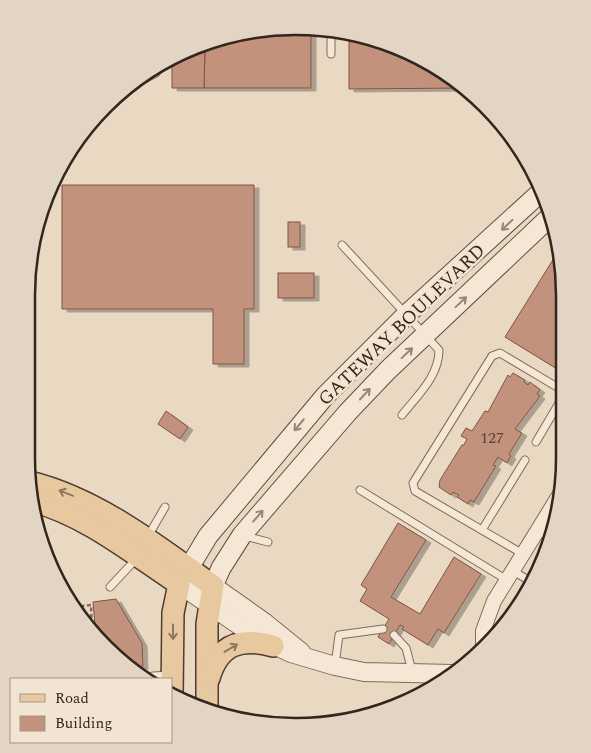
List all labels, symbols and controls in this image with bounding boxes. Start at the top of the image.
one-way arrow [501,219,514,231]
street label: GATEWAY BOULEVARD [312,237,492,413]
one-way arrow [455,297,468,308]
one-way arrow [400,347,413,359]
one-way arrow [359,388,371,401]
one-way arrow [294,418,305,431]
house number: 127 [480,426,504,450]
one-way arrow [59,488,74,497]
one-way arrow [252,510,263,523]
one-way arrow [168,624,178,640]
one-way arrow [224,642,238,652]
legend [10,678,172,743]
text: Road [55,687,89,710]
text: Building [55,712,112,735]

